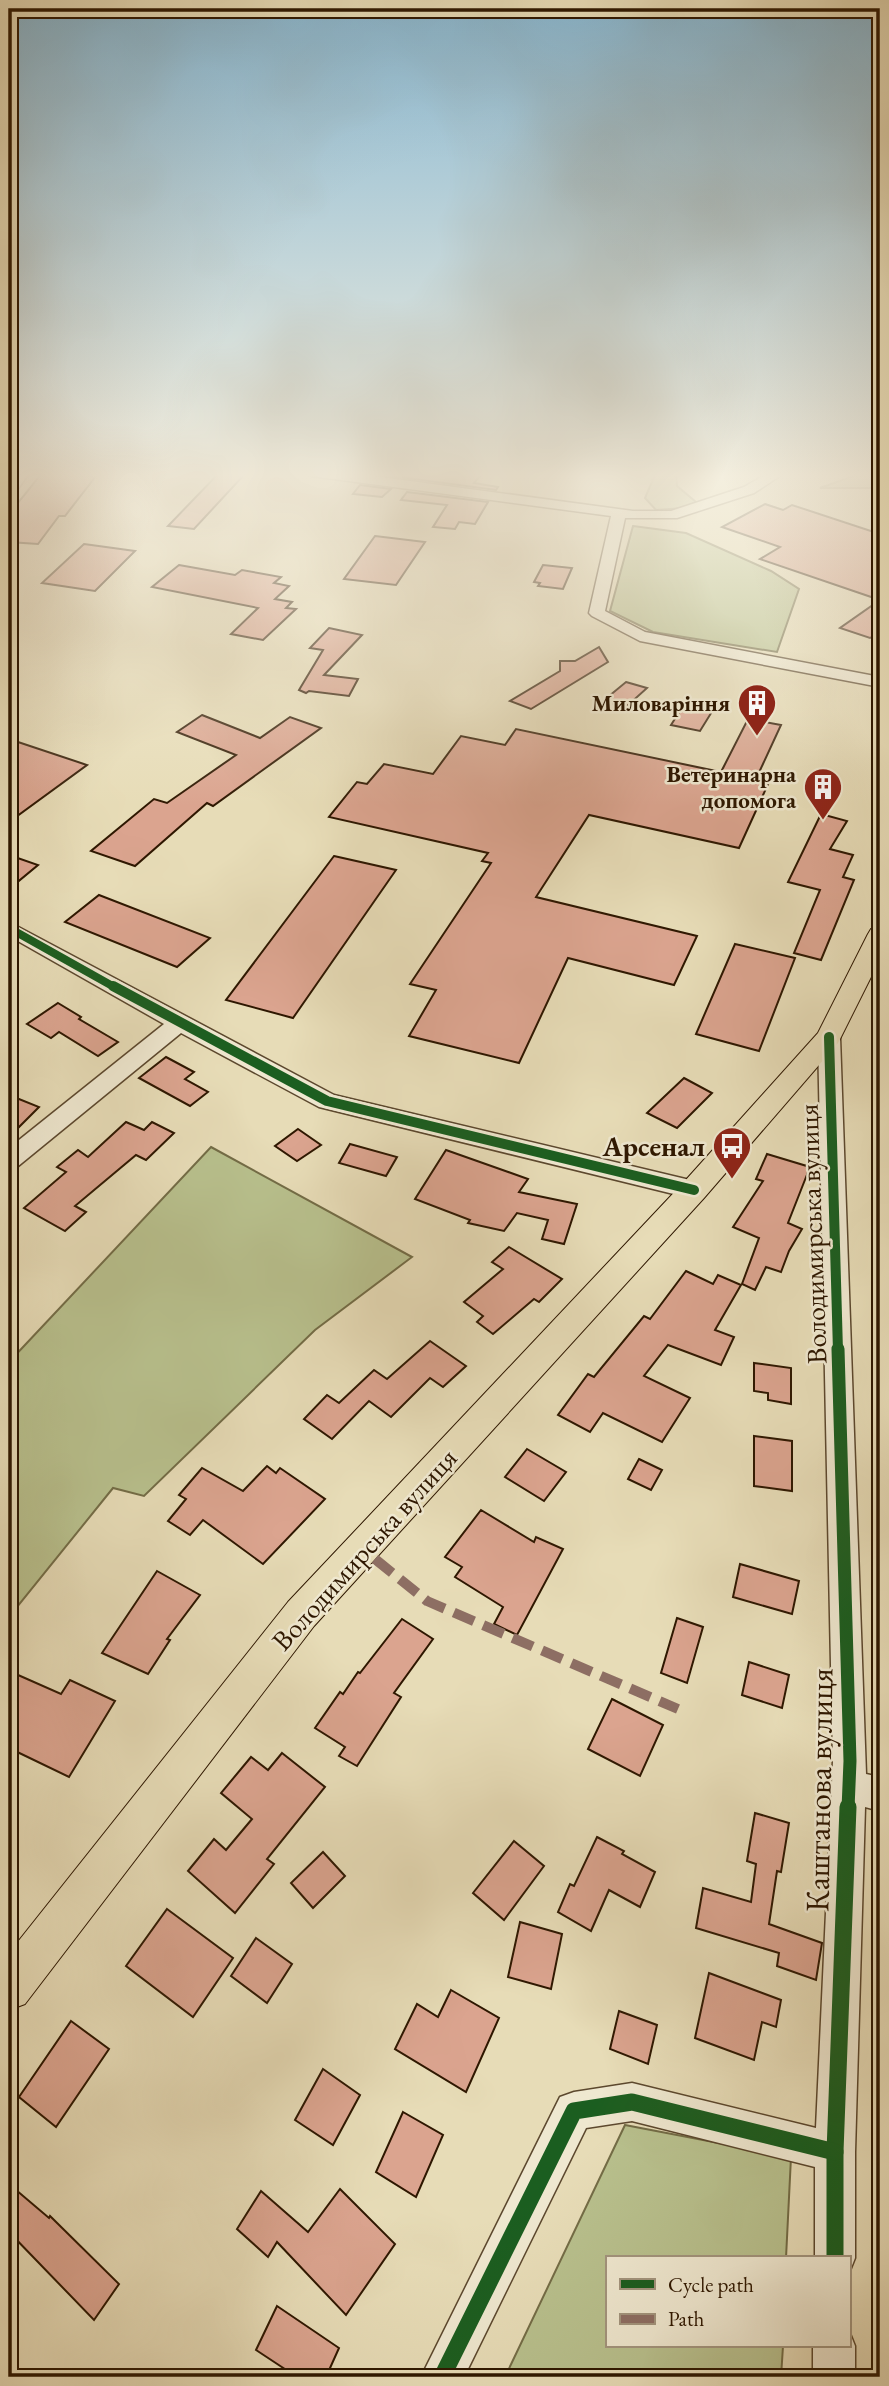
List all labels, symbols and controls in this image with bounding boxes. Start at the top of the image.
building icon: Миловаріння [736,682,778,737]
place label: Миловаріння [592,688,730,718]
place label: Ветеринарна допомога [666,759,797,815]
building icon: Ветеринарна допомога [802,766,844,821]
street label: Володимирська вулиця [789,1103,835,1365]
bus stop icon: Арсенал [711,1125,753,1180]
place label: Арсенал [601,1128,705,1164]
street label: Володимирська вулиця [264,1440,464,1658]
street label: Каштанова вулиця [795,1668,843,1912]
legend [606,2256,850,2348]
text: Cycle path [668,2271,754,2298]
text: Path [668,2305,705,2332]

